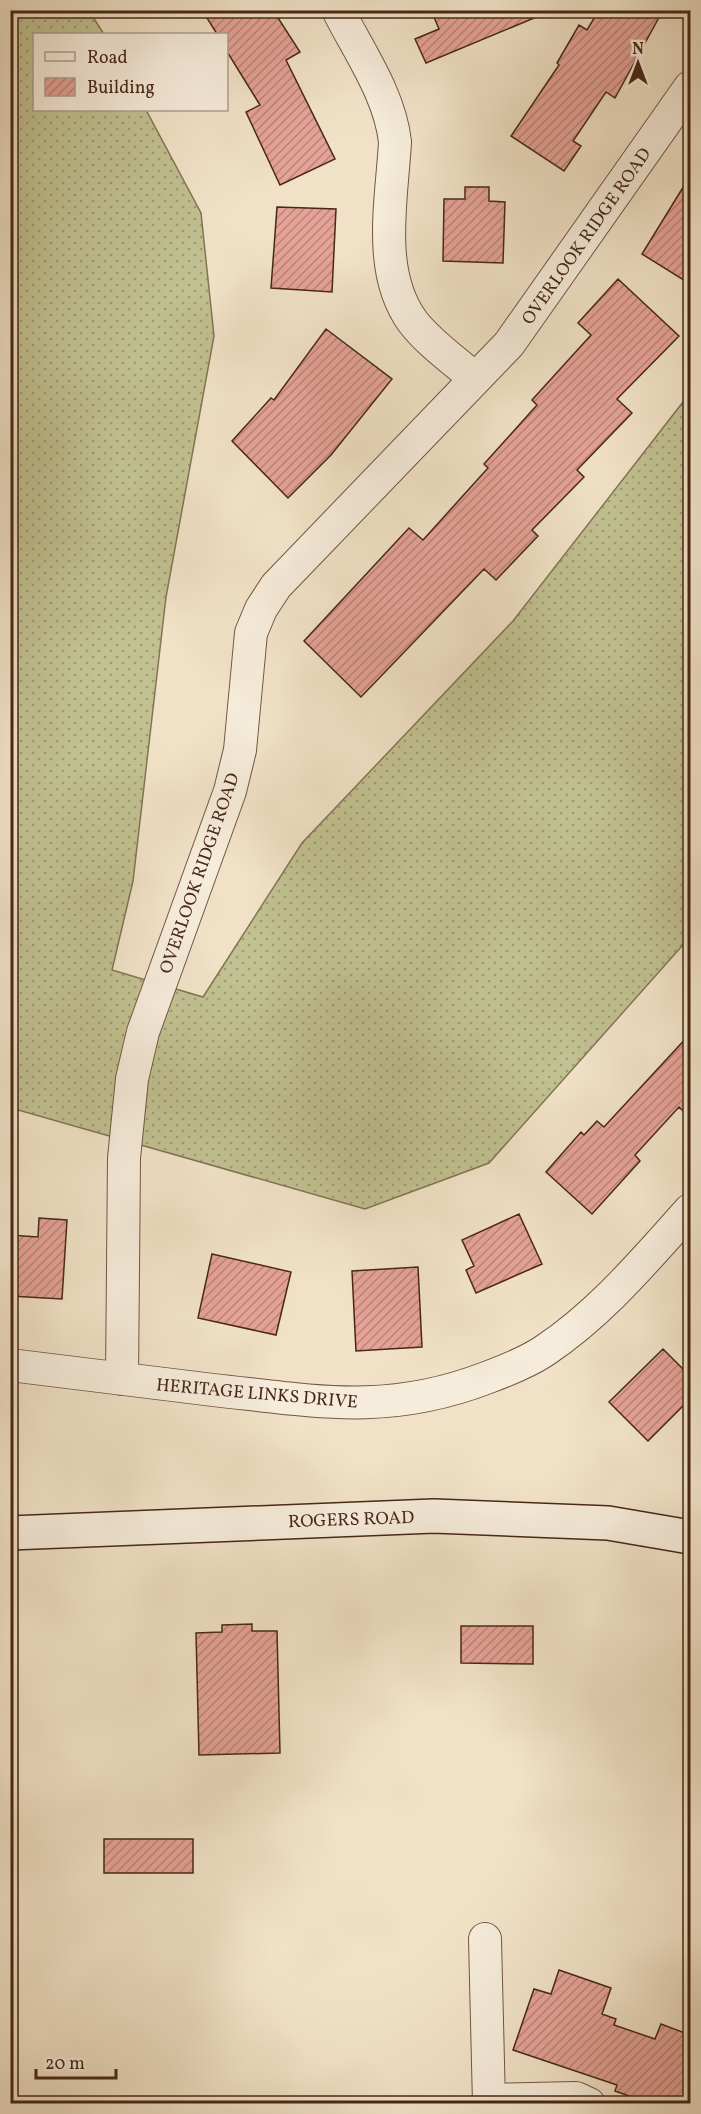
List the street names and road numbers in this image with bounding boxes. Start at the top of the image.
street label: OVERLOOK RIDGE ROAD [517,143,658,330]
street label: OVERLOOK RIDGE ROAD [154,770,247,977]
street label: HERITAGE LINKS DRIVE [155,1373,359,1416]
street label: ROGERS ROAD [288,1506,415,1535]

